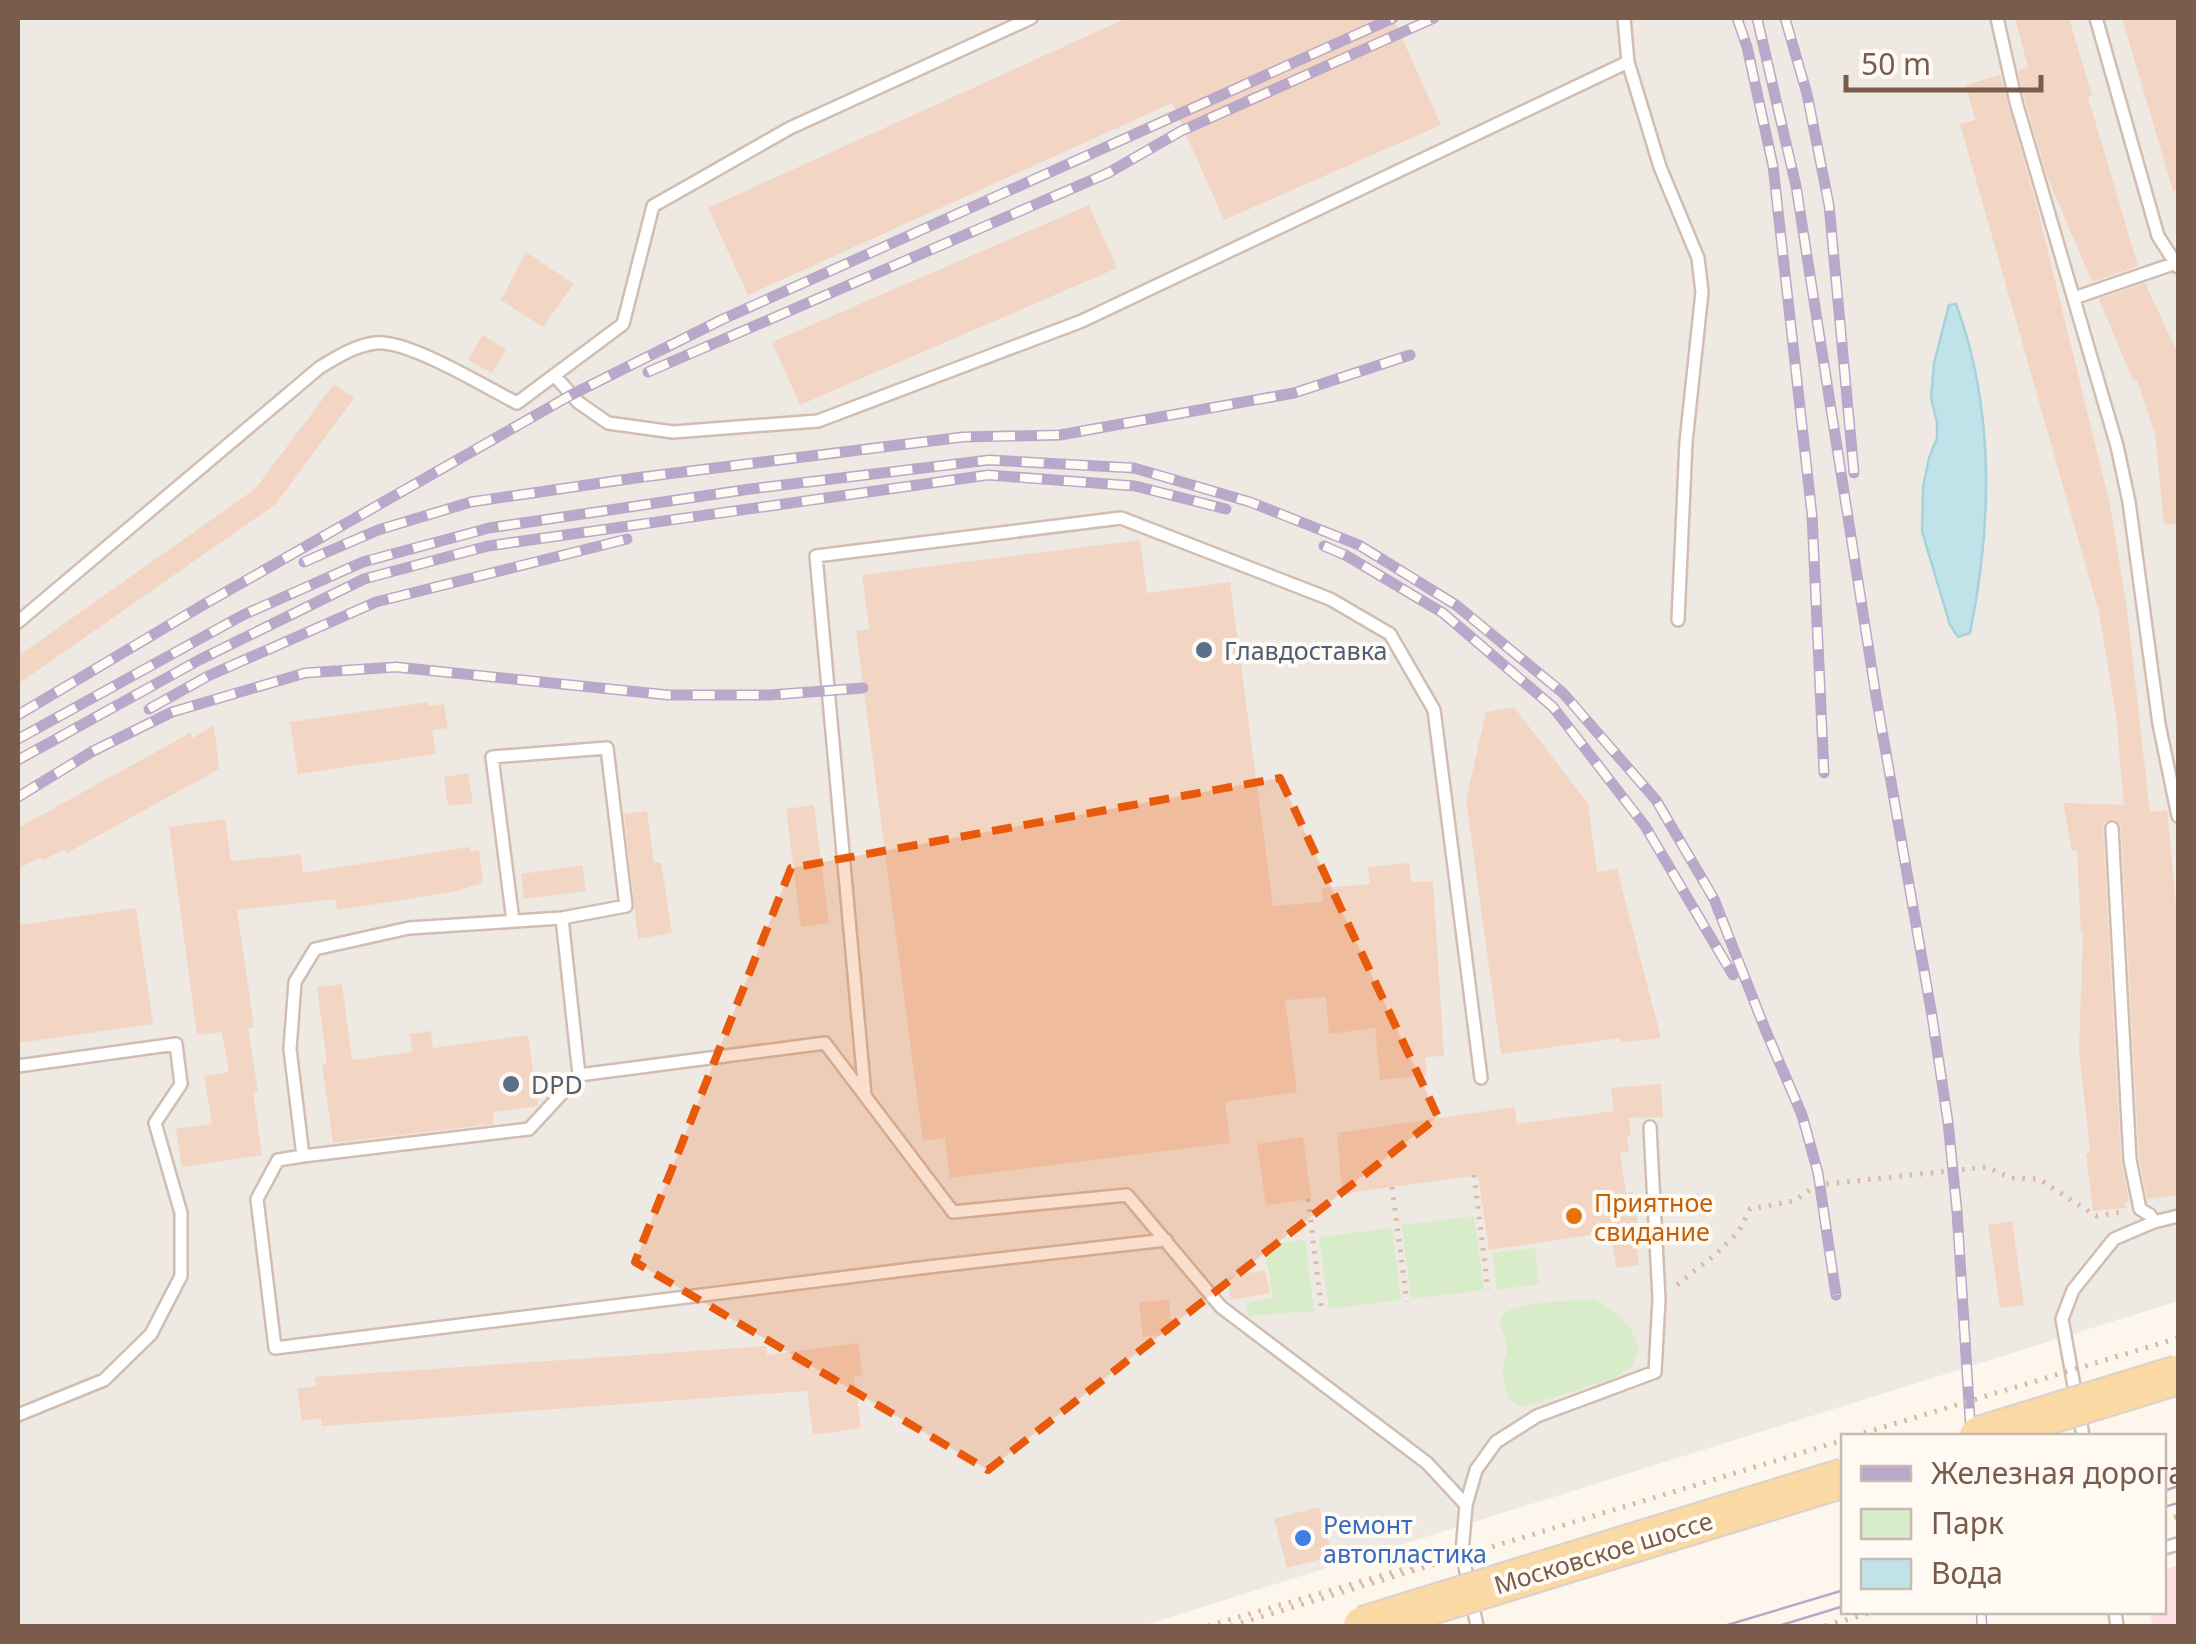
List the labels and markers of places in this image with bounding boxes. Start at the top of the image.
place label: Главдоставка [1224,633,1387,667]
marker: Главдоставка [1193,639,1215,661]
place label: DPD [531,1067,583,1101]
marker: DPD [500,1073,522,1095]
place label: Приятное свидание [1594,1185,1713,1248]
marker: Приятное свидание [1563,1205,1585,1227]
place label: Ремонт автопластика [1323,1507,1487,1570]
marker: Ремонт автопластика [1292,1527,1314,1549]

